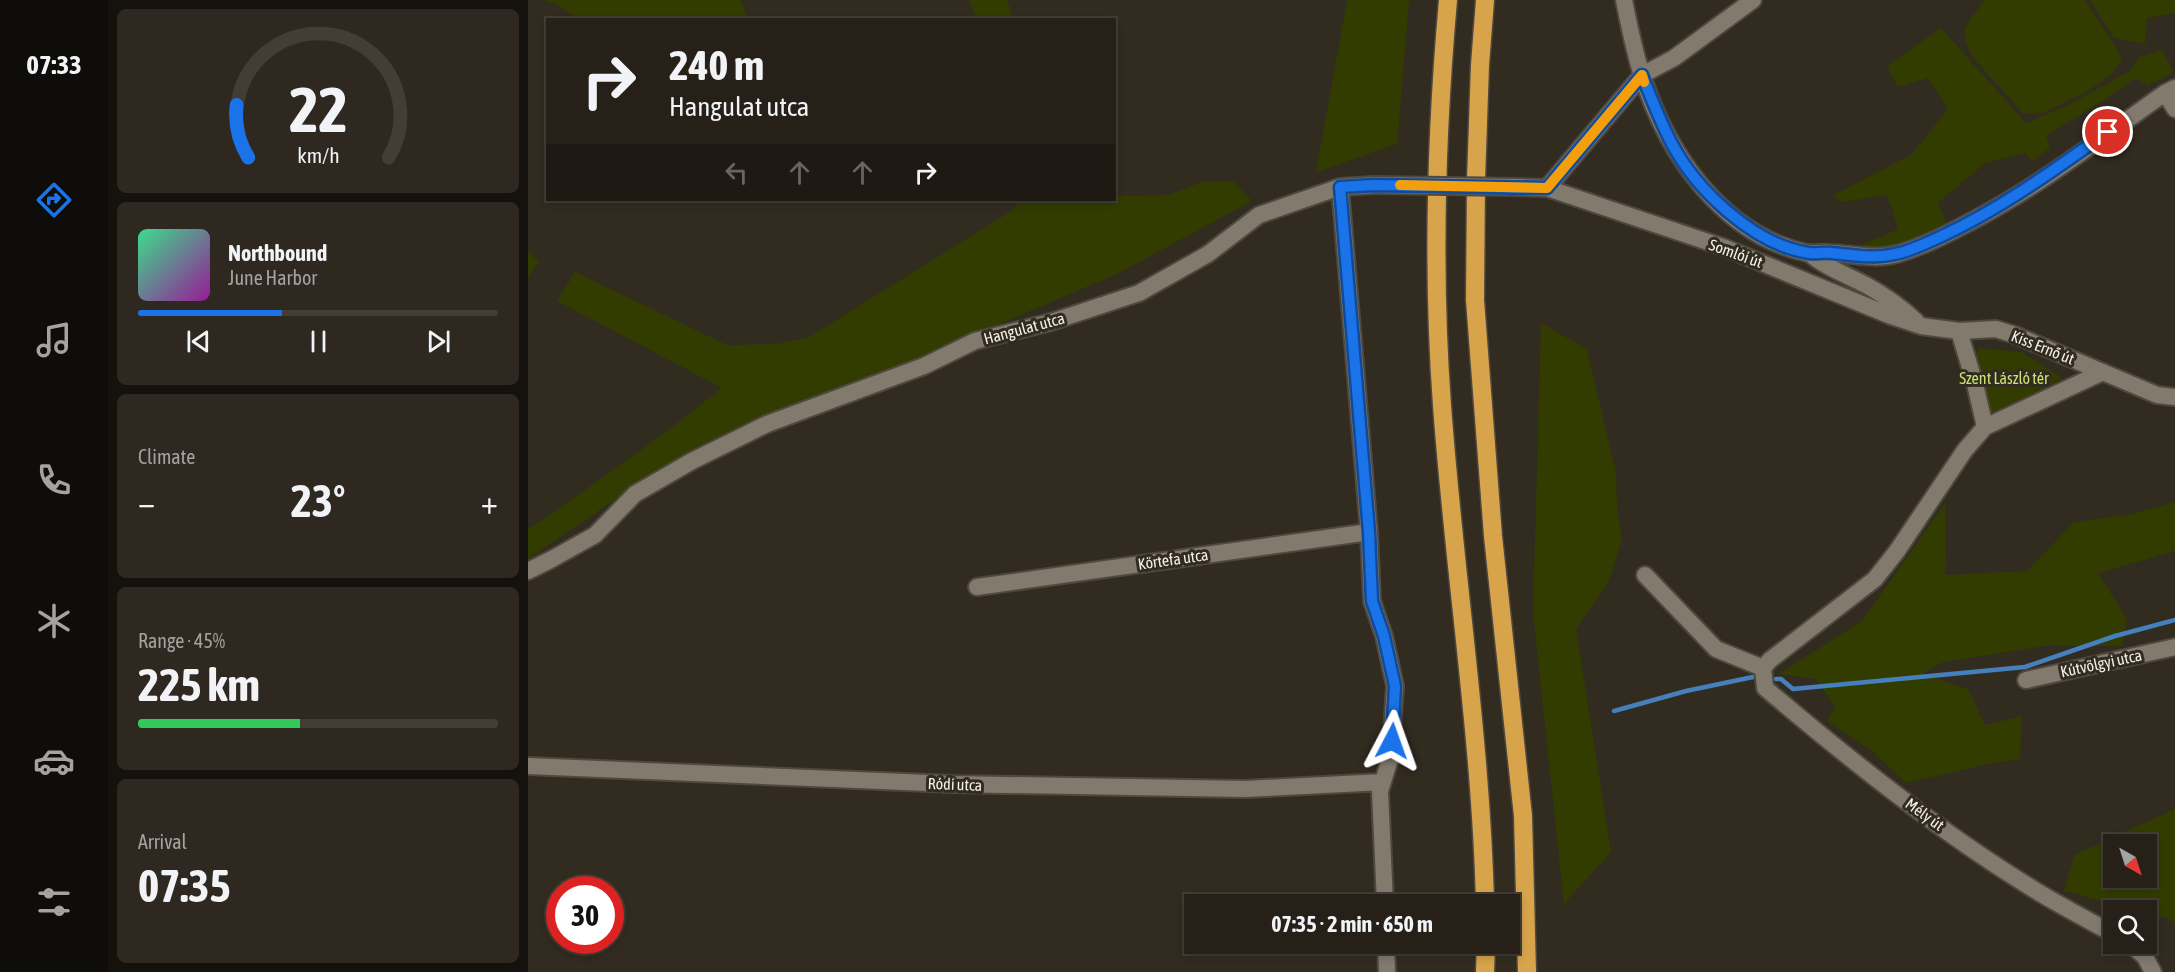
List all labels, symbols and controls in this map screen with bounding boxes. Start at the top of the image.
text: 240 m [669,41,764,89]
icon: right [570,42,648,120]
text: 07:33 [26,49,82,80]
text: 22 [289,74,347,145]
text: Hangulat utca [669,91,809,122]
pin [2082,106,2133,157]
icon: arrive [2091,115,2124,148]
text: km/h [297,143,339,168]
icon: left [720,156,753,189]
icon: ahead [783,156,816,189]
icon: ahead [846,156,879,189]
icon: right [909,156,942,189]
icon: directions [33,179,75,221]
street label: Somlói út [1707,235,1766,271]
text: Northbound [228,240,327,266]
text: June Harbor [228,266,317,289]
street label: Hangulat utca [982,309,1067,348]
icon: music [33,319,75,361]
icon: previous [182,325,215,358]
icon: pause [302,325,335,358]
icon: next [422,325,455,358]
street label: Kiss Ernő út [2009,326,2077,368]
park label: Szent László tér [1959,369,2049,387]
text: Climate [138,445,195,468]
icon: phone [33,459,75,501]
text: 23° [291,475,345,527]
text: − [138,483,155,521]
text: + [481,483,498,521]
street label: Körtefa utca [1137,545,1209,573]
icon: climate [33,600,75,642]
text: Range · 45% [138,629,225,652]
street label: Kútvölgyi utca [2059,646,2144,681]
text: 225 km [138,659,260,711]
position arrow [1360,709,1424,773]
icon: car [33,740,75,782]
street label: Ródi utca [927,774,983,794]
street label: Mély út [1902,794,1948,835]
text: Arrival [138,830,187,853]
north arrow [2103,834,2157,888]
map controls [2103,834,2157,954]
text: 07:35 [138,860,231,912]
speed limit sign: 30 [546,876,624,954]
icon: filters [33,881,75,923]
button: search [2103,900,2157,954]
text: 07:35 · 2 min · 650 m [1271,911,1433,937]

